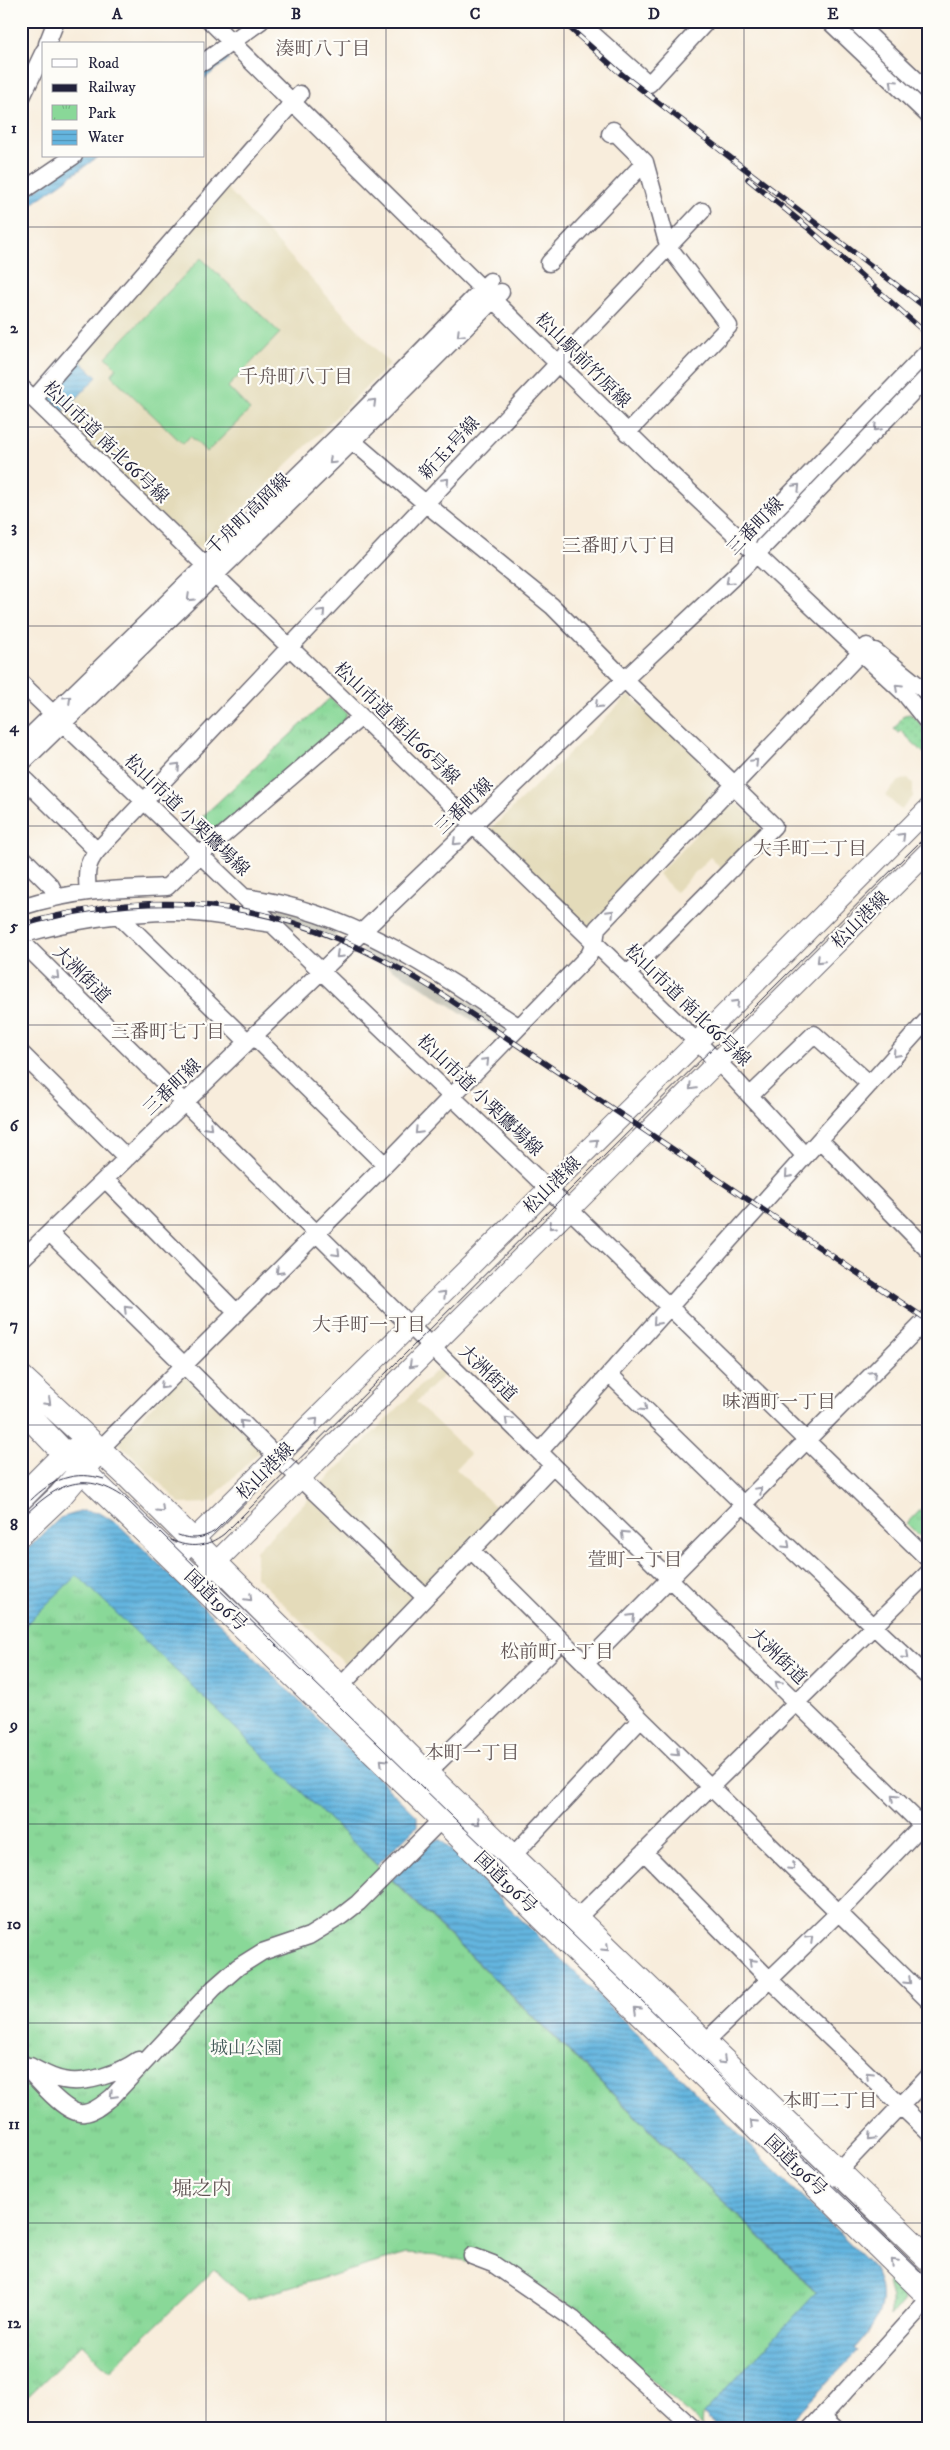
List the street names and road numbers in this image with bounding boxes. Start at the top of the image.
street label: 松山駅前竹原線 [530,308,635,413]
street label: 松山市道 南北66号線 [38,377,173,509]
street label: 新玉1号線 [415,412,485,485]
street label: 千舟町高岡線 [202,469,295,560]
street label: 三番町線 [723,493,789,560]
street label: 松山市道 南北66号線 [329,658,464,790]
street label: 松山市道 小栗鷹場線 [119,750,254,881]
street label: 三番町線 [431,774,498,840]
street label: 松山港線 [827,887,894,954]
street label: 松山市道 南北66号線 [620,940,755,1072]
street label: 大洲街道 [48,941,115,1008]
street label: 松山市道 小栗鷹場線 [412,1030,547,1161]
street label: 三番町線 [139,1055,206,1121]
street label: 松山港線 [519,1152,586,1219]
street label: 大洲街道 [454,1341,521,1407]
street label: 松山港線 [232,1438,299,1505]
street label: 国道196号 [179,1565,251,1636]
street label: 大洲街道 [744,1624,811,1690]
street label: 国道196号 [469,1847,541,1918]
street label: 国道196号 [759,2130,831,2201]

